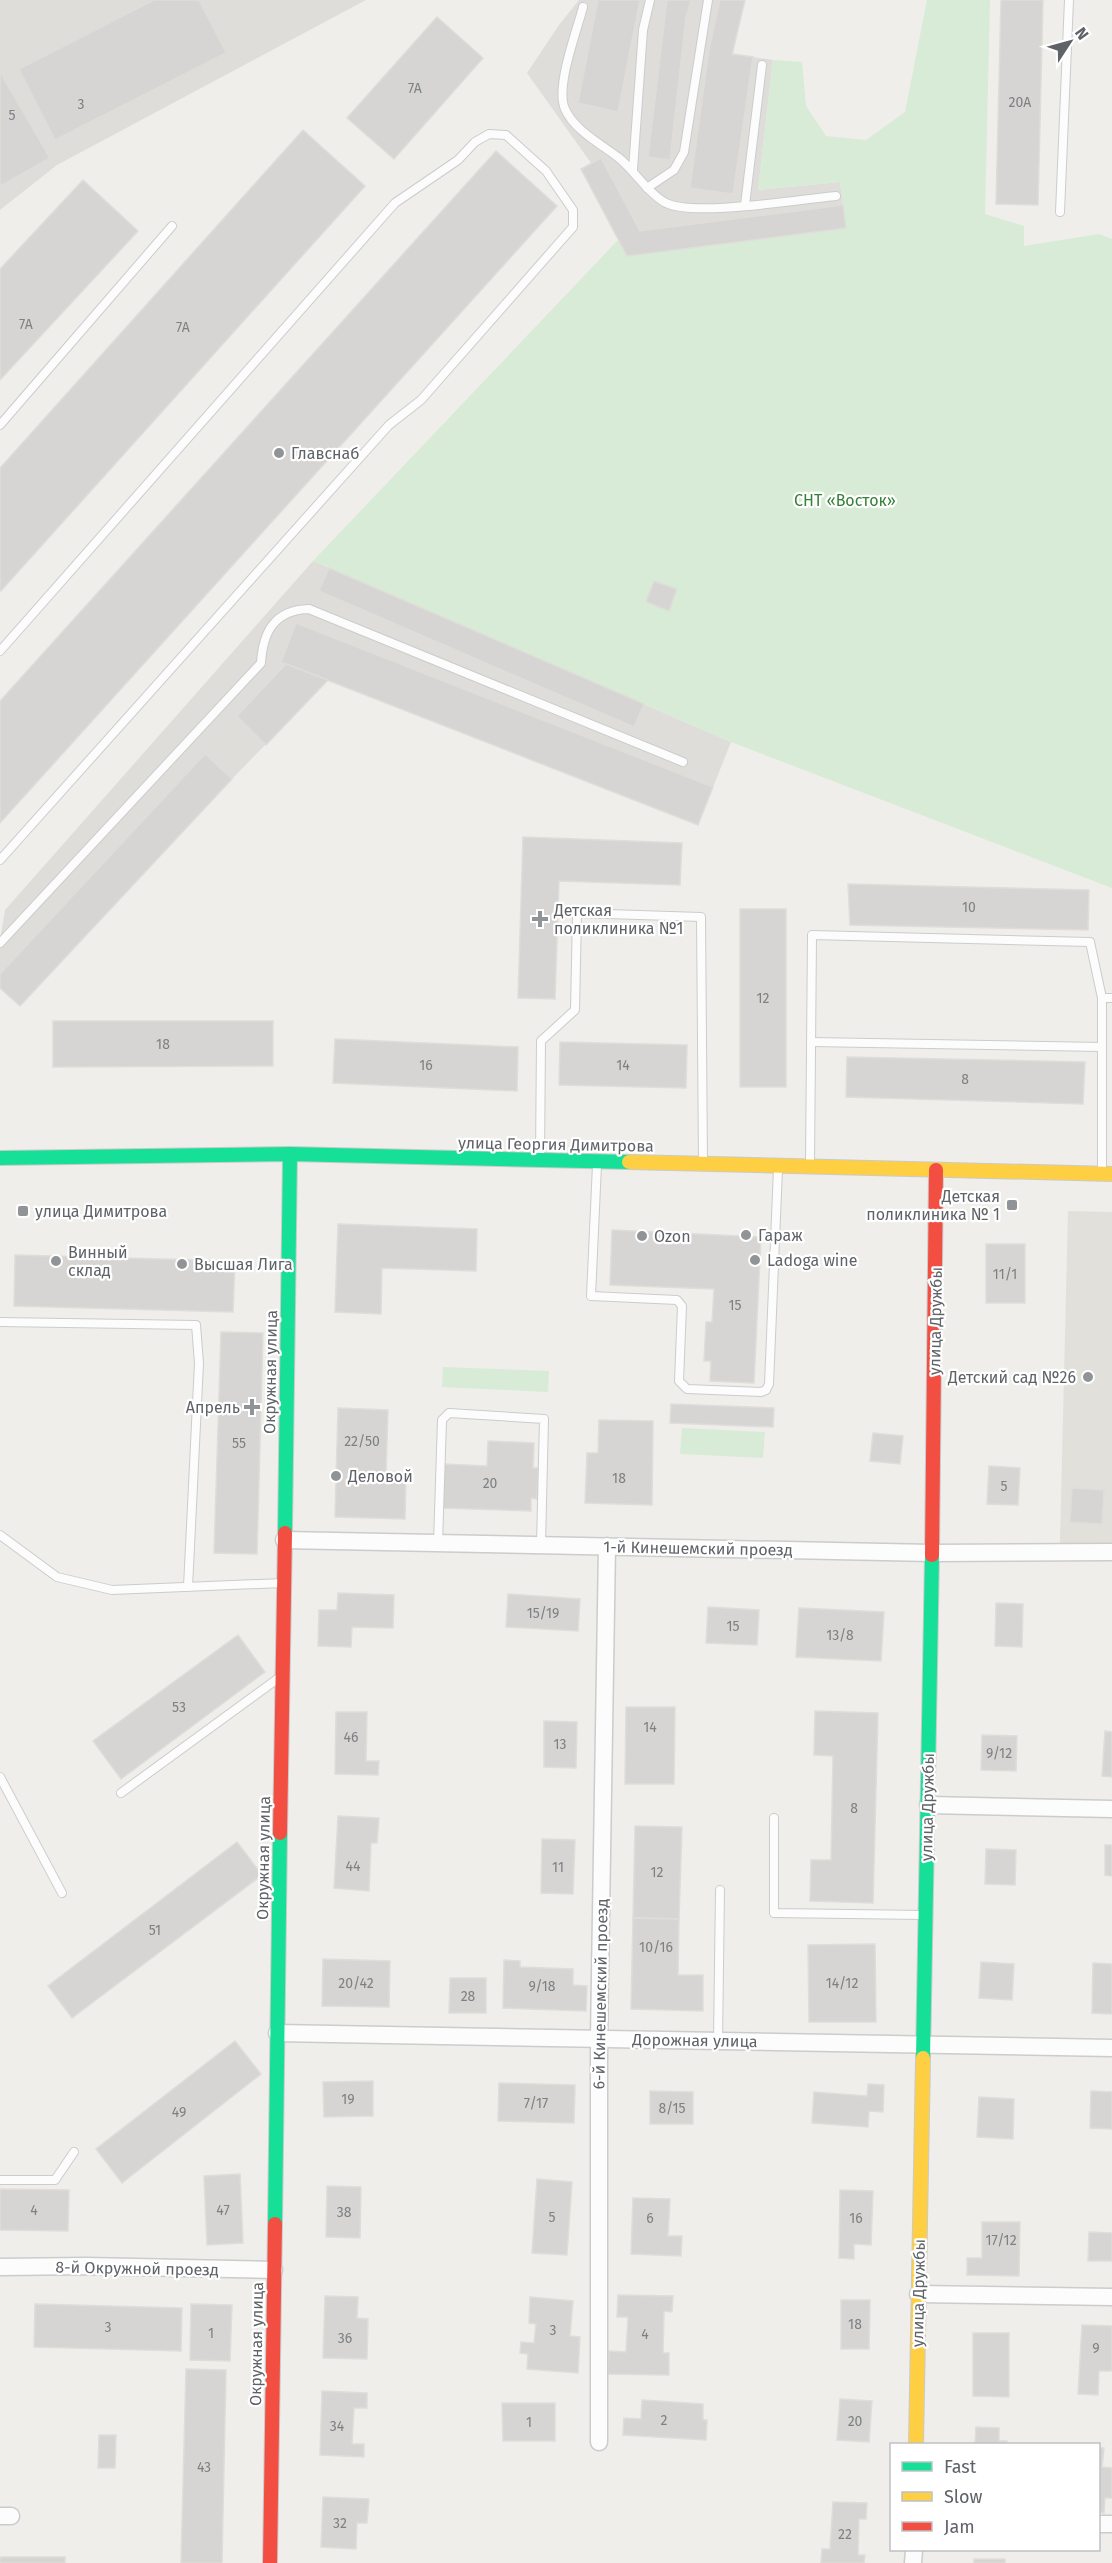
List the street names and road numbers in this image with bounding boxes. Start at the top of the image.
street label: улица Георгия Димитрова [458,1133,654,1156]
street label: улица Дружбы [925,1267,946,1375]
street label: Окружная улица [260,1310,281,1434]
street label: 1-й Кинешемский проезд [603,1537,793,1560]
street label: улица Дружбы [917,1753,938,1861]
street label: Окружная улица [253,1796,274,1920]
street label: 6-й Кинешемский проезд [589,1898,612,2090]
street label: Дорожная улица [631,2030,758,2051]
street label: улица Дружбы [908,2239,929,2347]
street label: 8-й Окружной проезд [55,2258,219,2279]
street label: Окружная улица [246,2282,267,2406]

